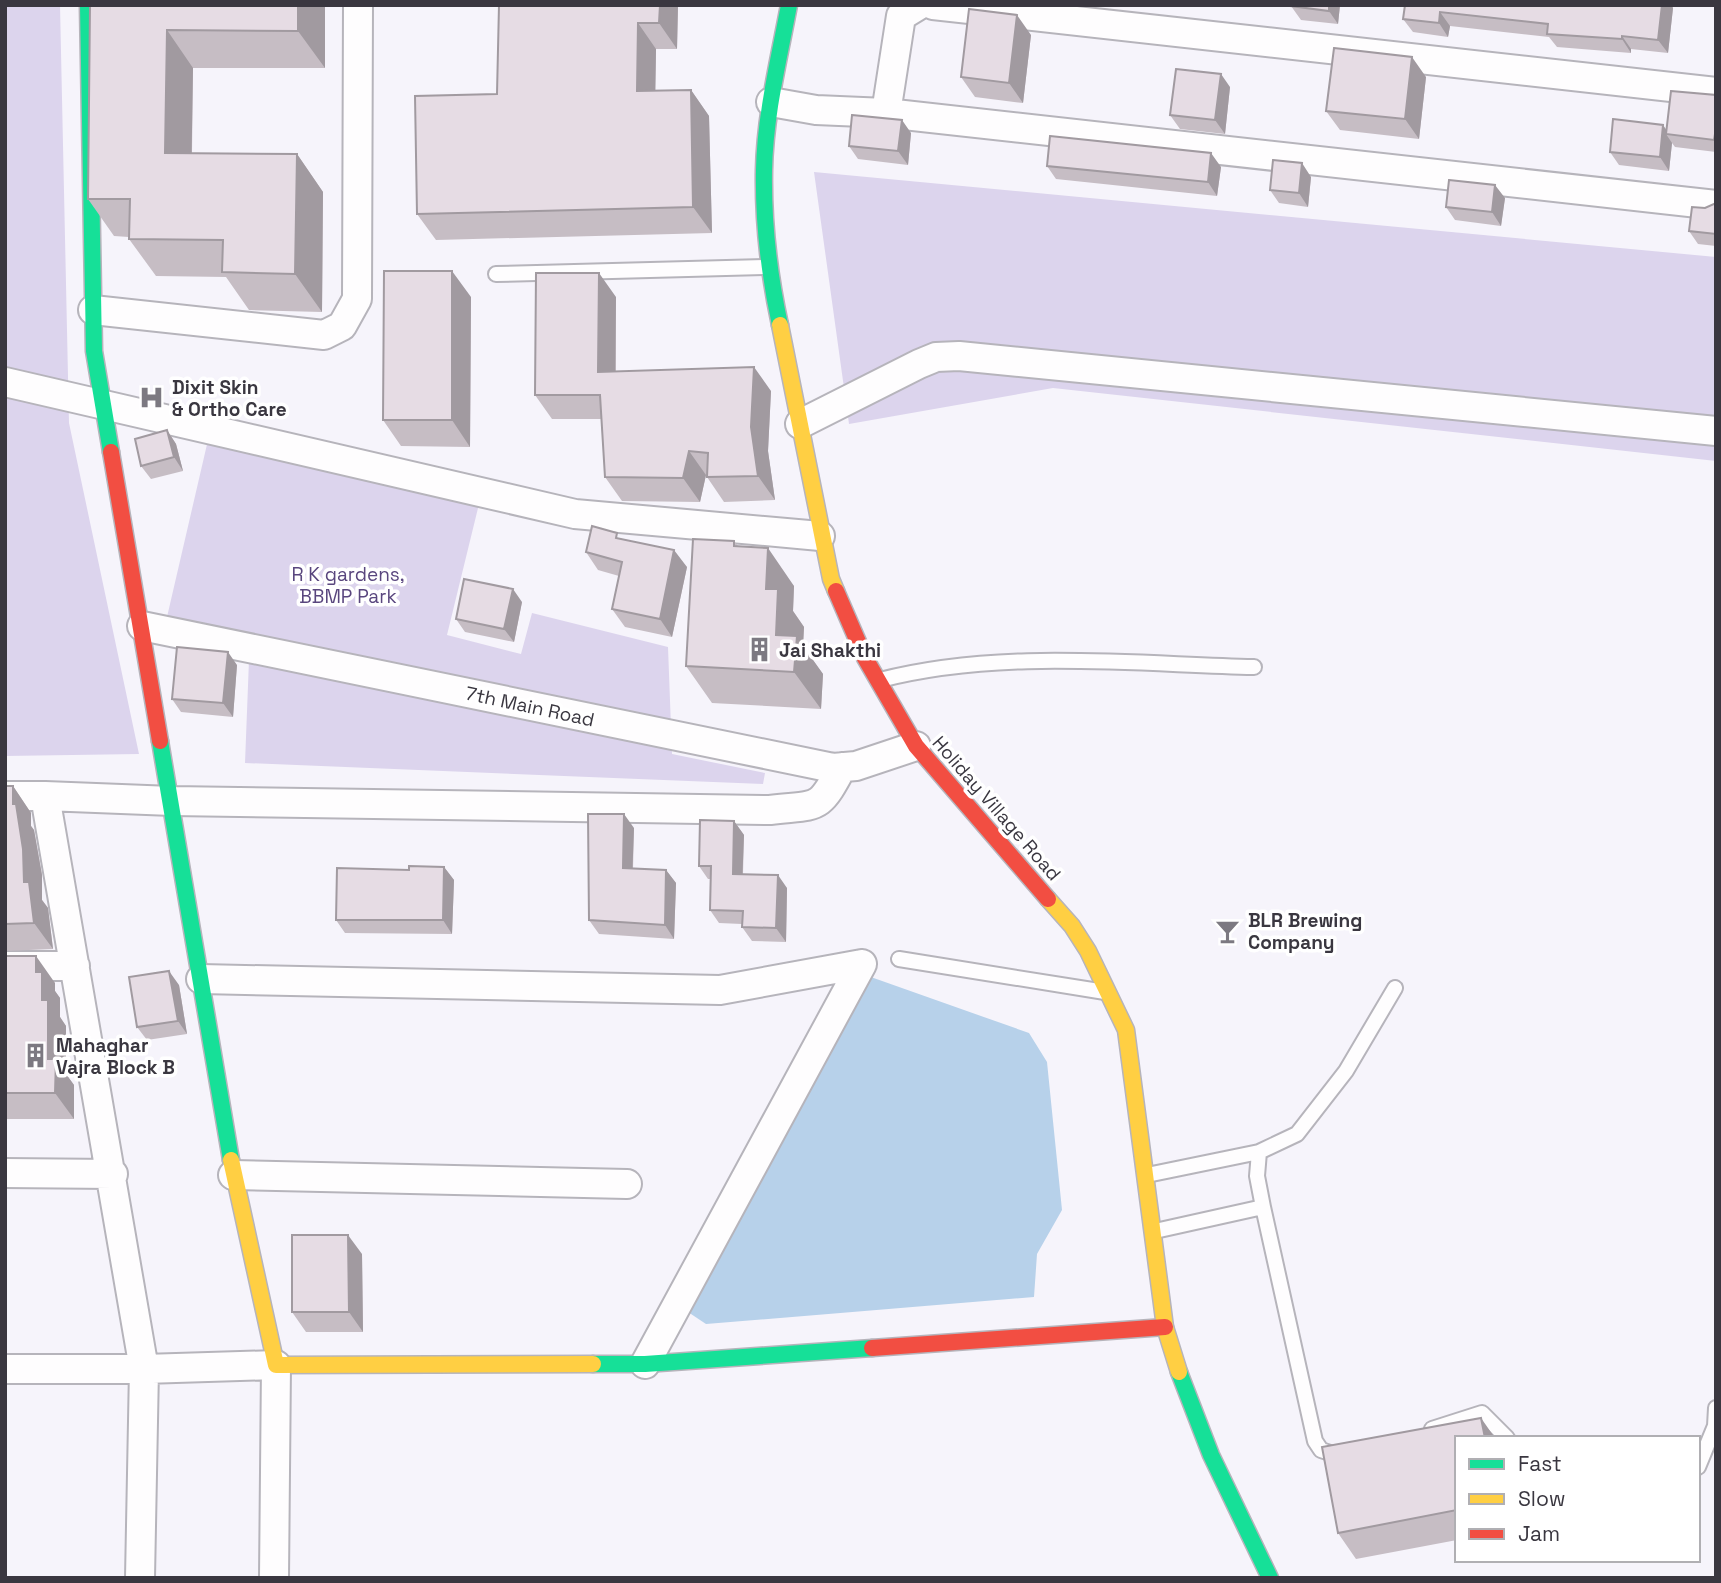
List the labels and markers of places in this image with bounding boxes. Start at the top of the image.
place label: Dixit Skin & Ortho Care [172,375,287,422]
hospital icon: Dixit Skin & Ortho Care [138,384,166,412]
building icon: Jai Shakthi [745,636,773,664]
place label: Jai Shakthi [779,638,881,663]
place label: BLR Brewing Company [1248,908,1362,955]
bar icon: BLR Brewing Company [1214,917,1242,945]
place label: Mahaghar Vajra Block B [56,1033,175,1080]
building icon: Mahaghar Vajra Block B [22,1042,50,1070]

